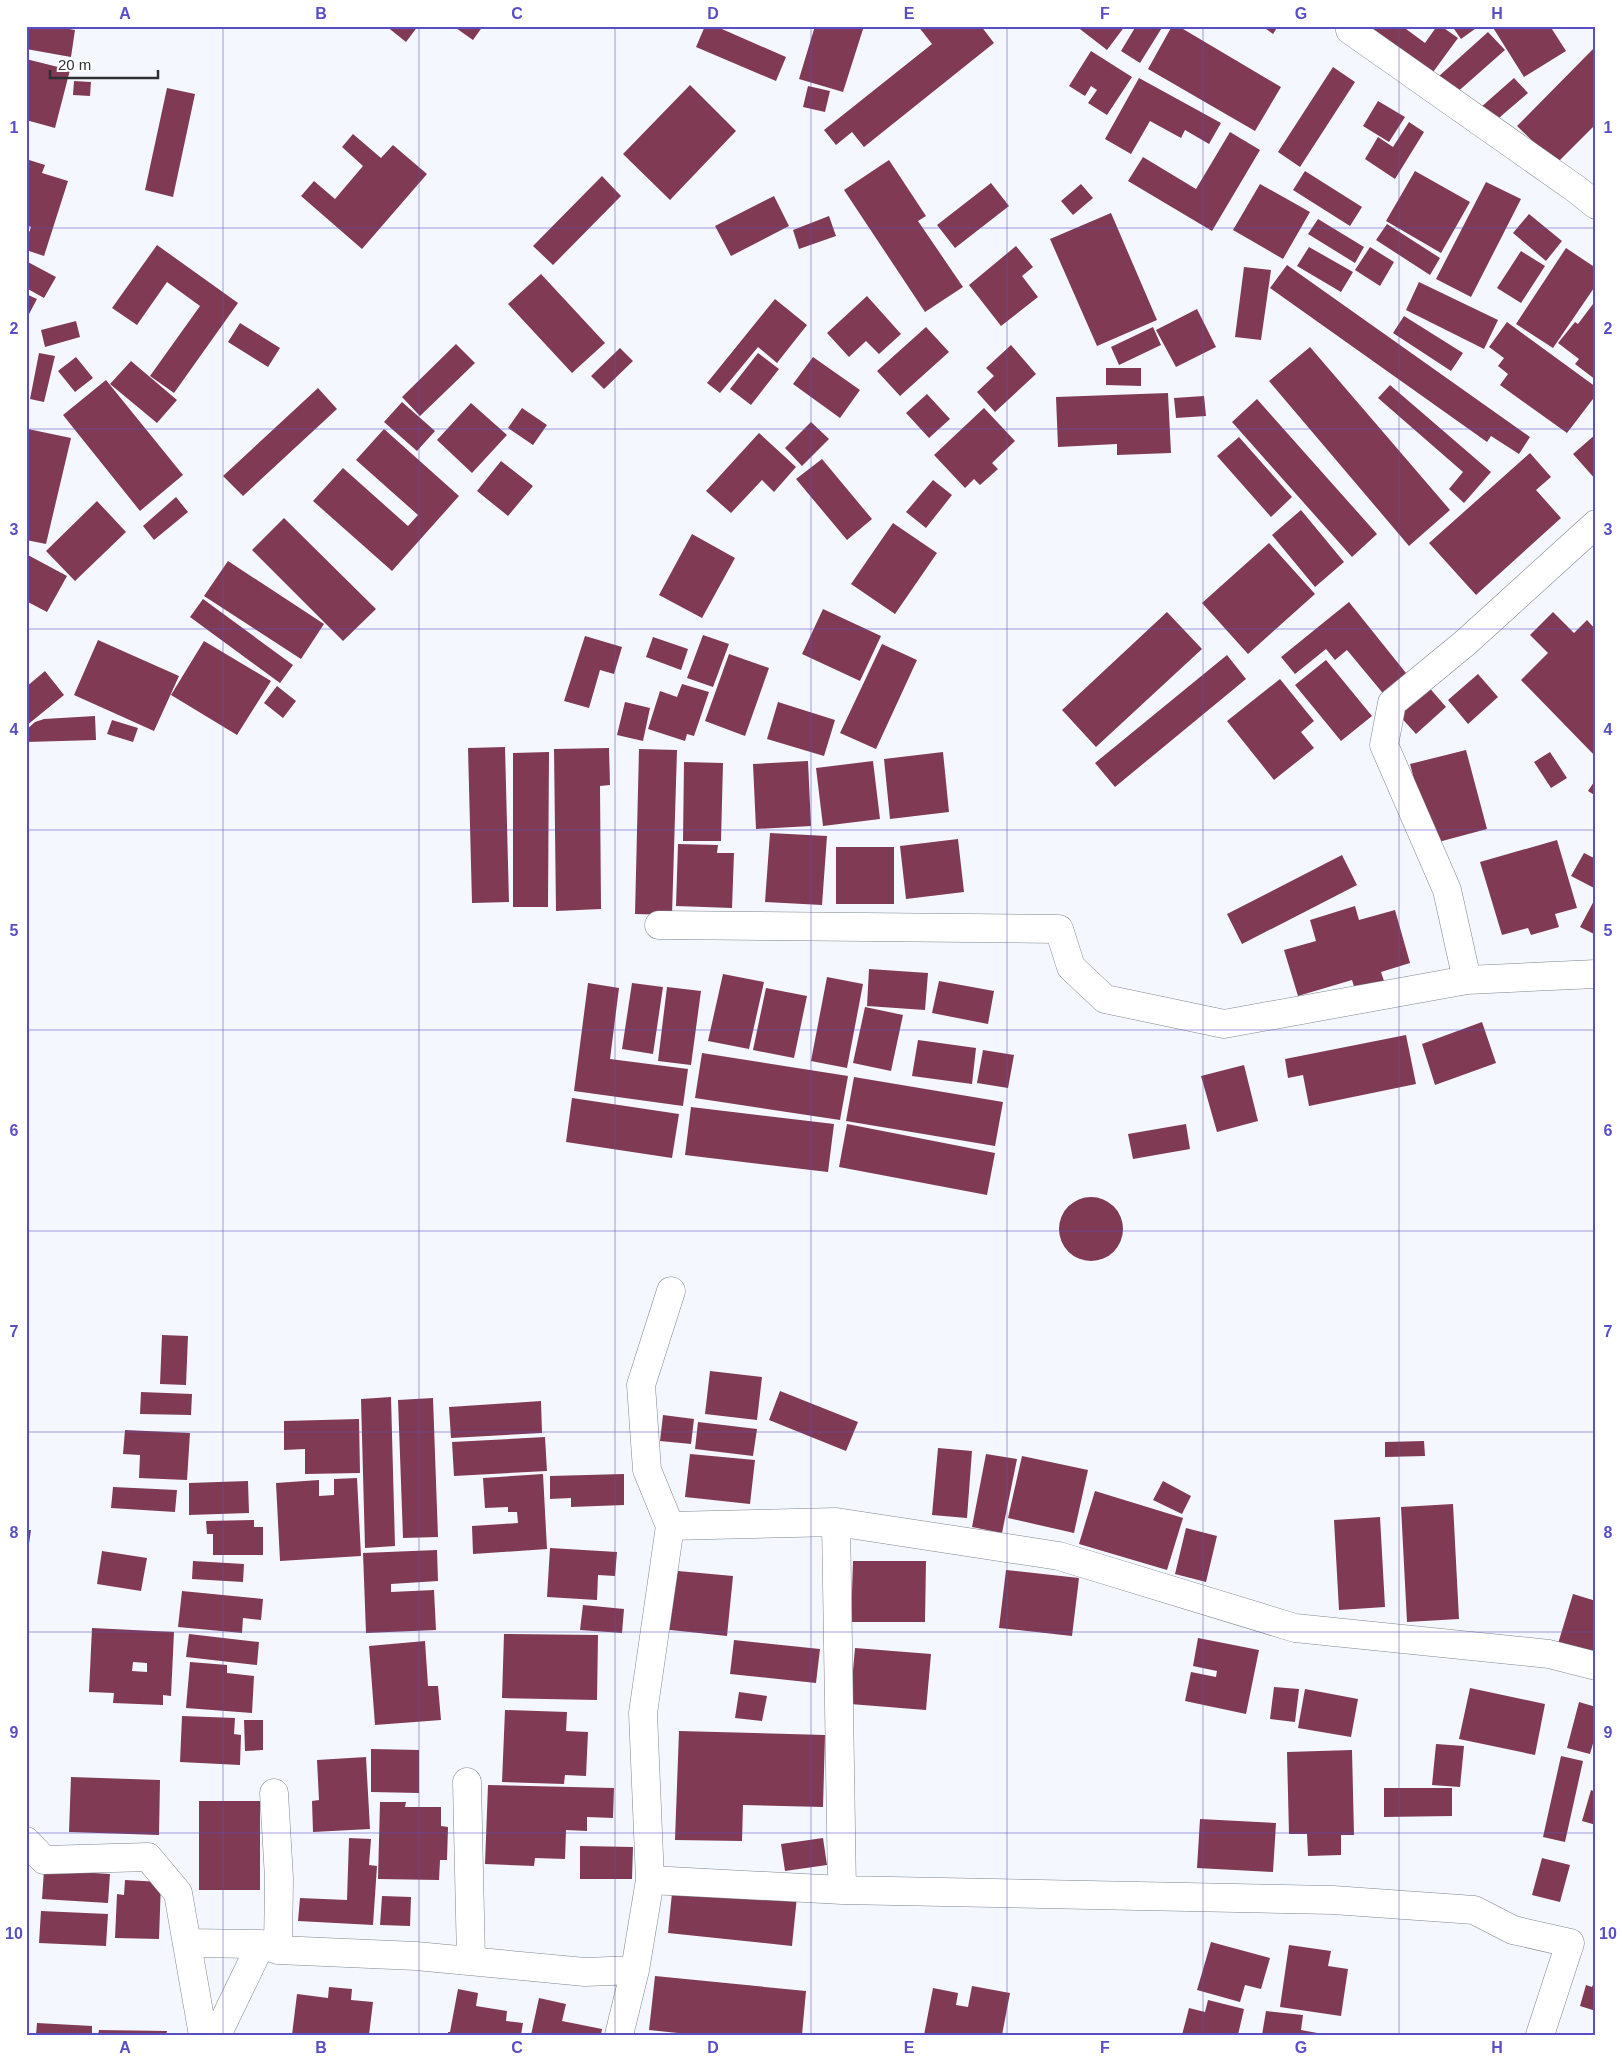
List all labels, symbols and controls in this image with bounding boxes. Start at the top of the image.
text: A [119,5,131,22]
text: B [315,5,327,22]
text: C [511,5,523,22]
text: D [707,5,719,22]
text: E [904,5,915,22]
text: F [1100,5,1110,22]
text: G [1295,5,1307,22]
text: H [1491,5,1503,22]
scale bar [50,48,158,80]
text: 20 m [58,56,91,73]
text: 1 [10,119,19,136]
text: 1 [1604,119,1613,136]
text: 2 [10,320,19,337]
text: 2 [1604,320,1613,337]
text: 3 [10,521,19,538]
text: 3 [1604,521,1613,538]
text: 4 [10,721,19,738]
text: 4 [1604,721,1613,738]
text: 5 [10,922,19,939]
text: 5 [1604,922,1613,939]
text: 6 [10,1122,19,1139]
text: 6 [1604,1122,1613,1139]
text: 7 [10,1323,19,1340]
text: 7 [1604,1323,1613,1340]
text: 8 [10,1524,19,1541]
text: 8 [1604,1524,1613,1541]
text: 9 [10,1724,19,1741]
text: 9 [1604,1724,1613,1741]
text: 10 [5,1925,23,1942]
text: 10 [1599,1925,1617,1942]
text: A [119,2039,131,2056]
text: B [315,2039,327,2056]
text: C [511,2039,523,2056]
text: D [707,2039,719,2056]
text: E [904,2039,915,2056]
text: F [1100,2039,1110,2056]
text: G [1295,2039,1307,2056]
text: H [1491,2039,1503,2056]

